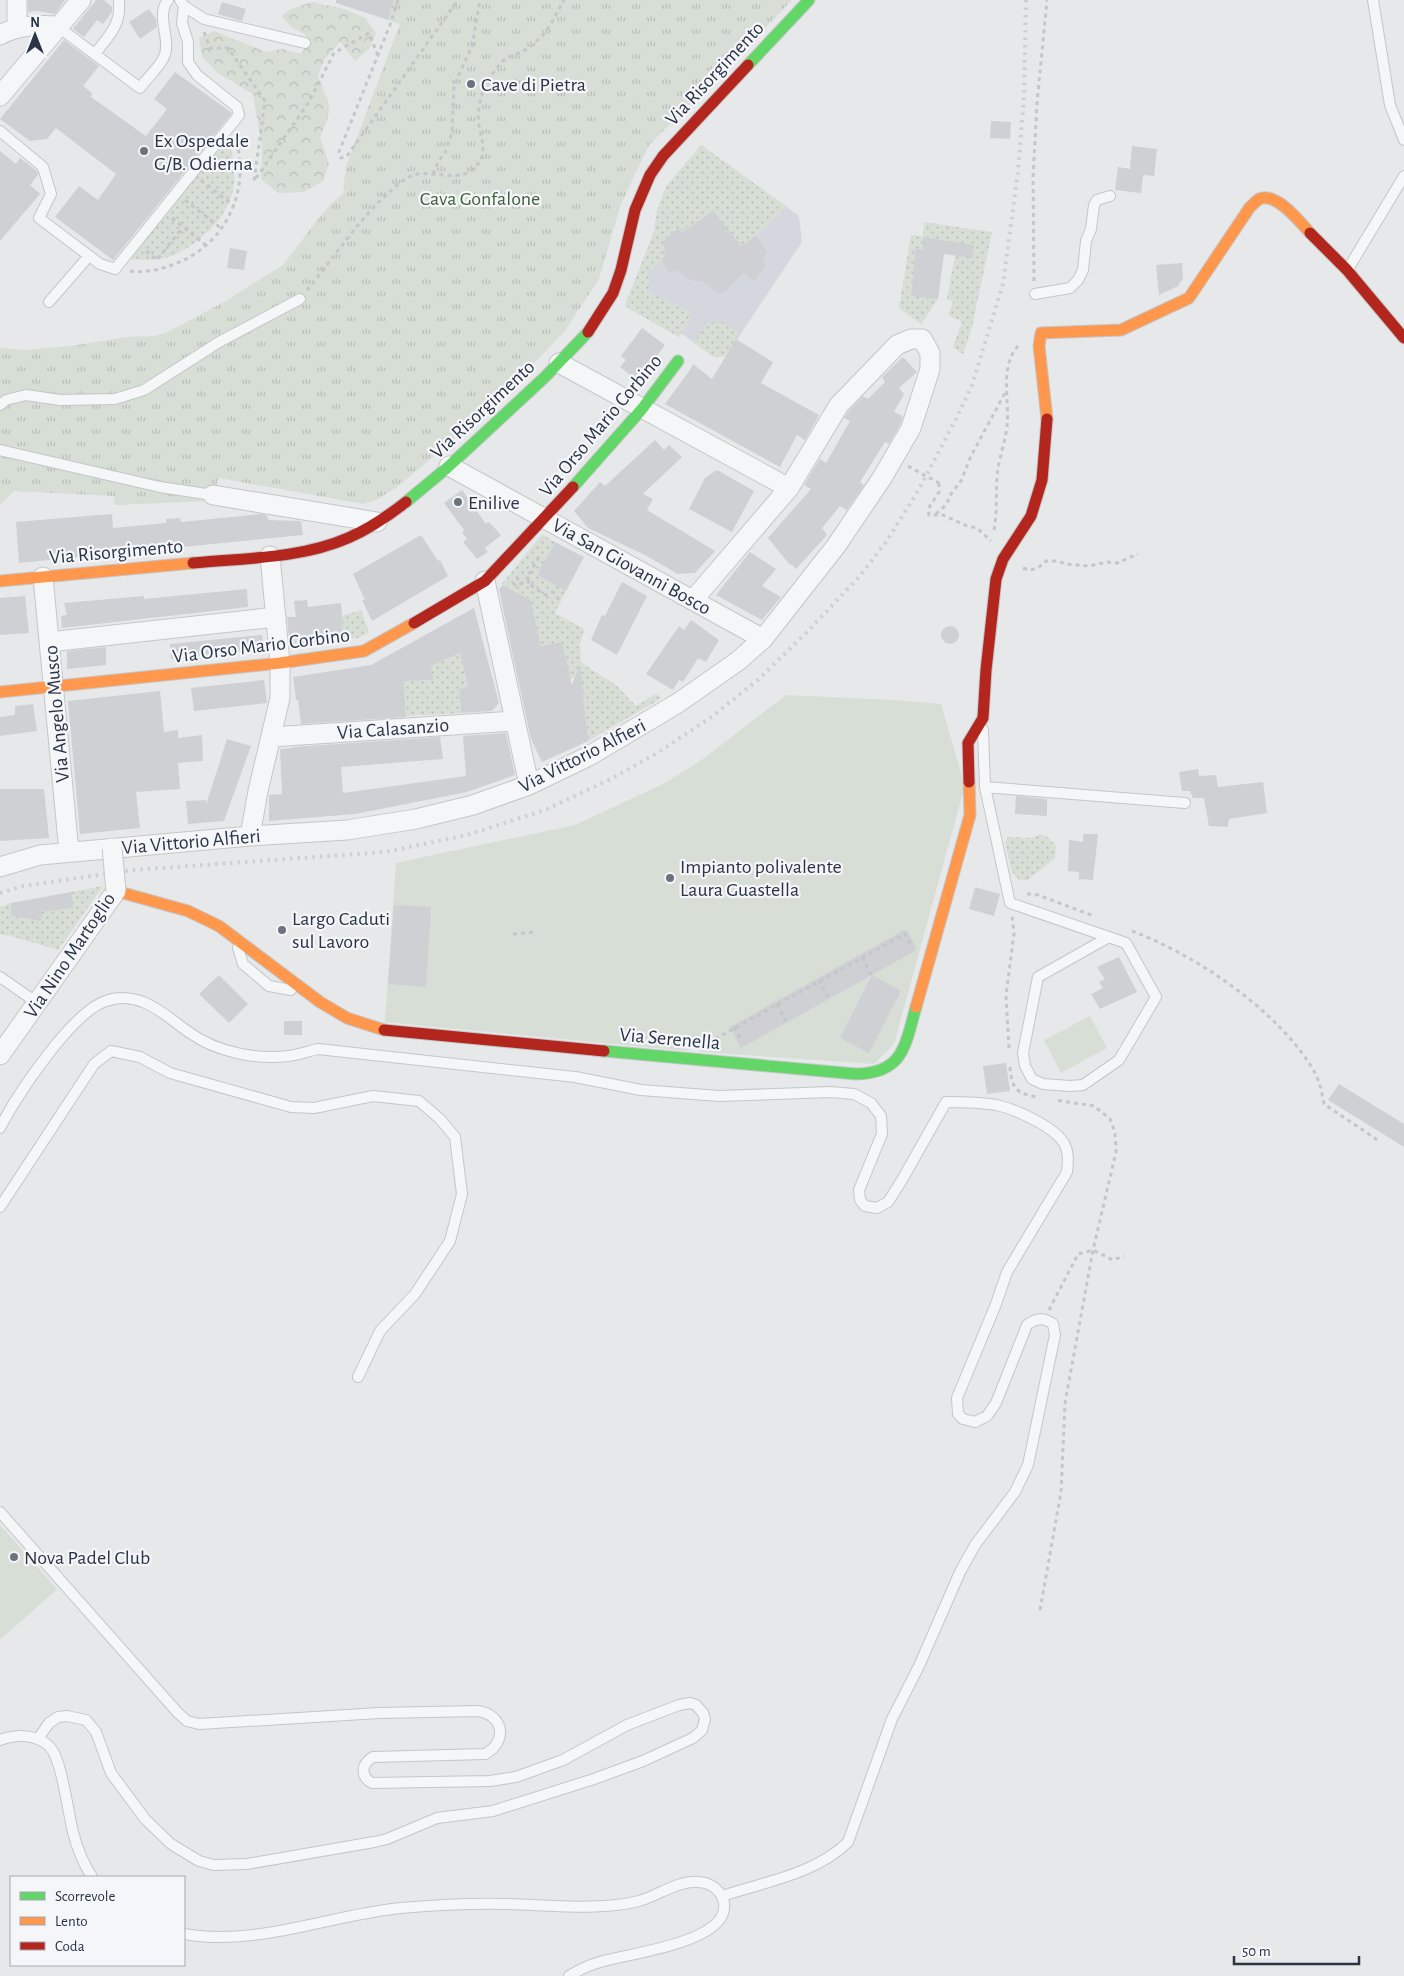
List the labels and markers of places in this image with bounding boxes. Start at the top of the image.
place label: Cave di Pietra [481,75,586,95]
marker: Cave di Pietra [465,78,477,90]
place label: Ex Ospedale G/B. Odierna [154,131,253,174]
marker: Ex Ospedale G/B. Odierna [138,145,150,157]
place label: Enilive [468,493,520,513]
marker: Enilive [452,496,464,508]
place label: Impianto polivalente Laura Guastella [680,857,842,900]
marker: Impianto polivalente Laura Guastella [664,872,676,884]
place label: Largo Caduti sul Lavoro [292,909,390,952]
marker: Largo Caduti sul Lavoro [276,924,288,936]
place label: Nova Padel Club [24,1548,150,1568]
marker: Nova Padel Club [8,1551,20,1563]

